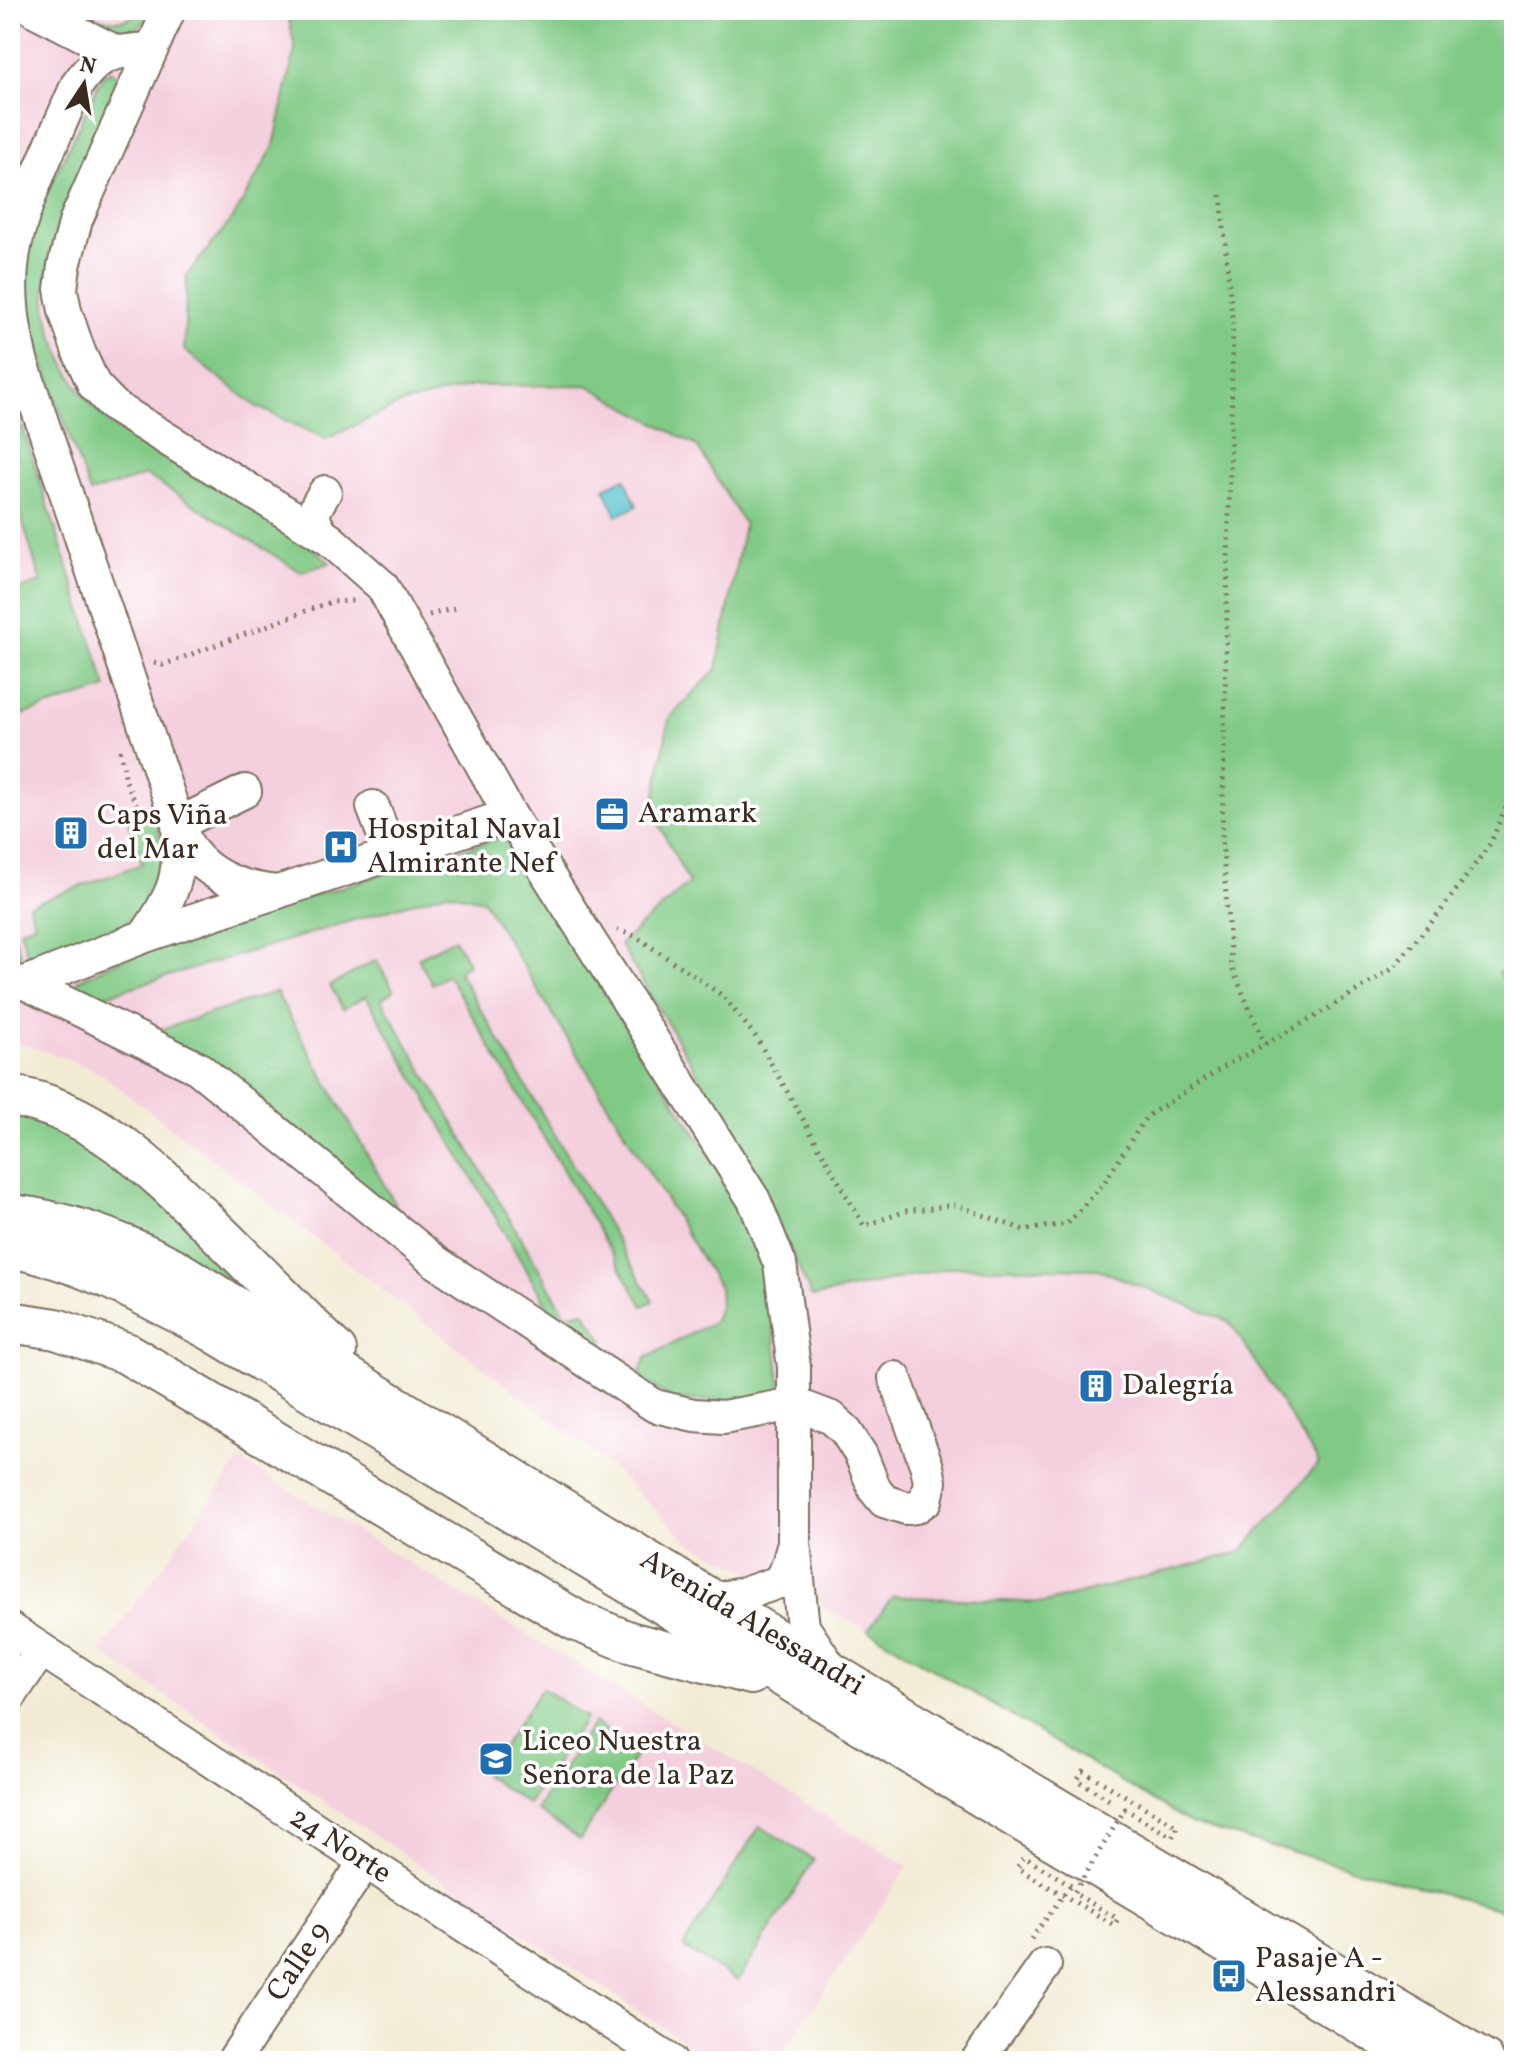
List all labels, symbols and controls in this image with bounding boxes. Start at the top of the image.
north arrow [44,44,124,124]
text: N [77,50,99,84]
place label: Aramark [638,793,757,835]
place label: Caps Viña del Mar [97,795,228,871]
office icon: Aramark [593,795,631,833]
place label: Hospital Naval Almirante Nef [367,809,561,885]
building icon: Caps Viña del Mar [52,814,90,852]
hospital icon: Hospital Naval Almirante Nef [322,828,360,866]
place label: Dalegría [1122,1365,1234,1407]
building icon: Dalegría [1077,1367,1115,1405]
street label: Avenida Alessandri [632,1539,872,1707]
place label: Liceo Nuestra Señora de la Paz [522,1721,735,1797]
school or university icon: Liceo Nuestra Señora de la Paz [477,1740,515,1778]
street label: 24 Norte [281,1797,399,1895]
street label: Calle 9 [257,1914,341,2010]
place label: Pasaje A - Alessandri [1255,1938,1396,2014]
bus stop icon: Pasaje A - Alessandri [1210,1957,1248,1995]

